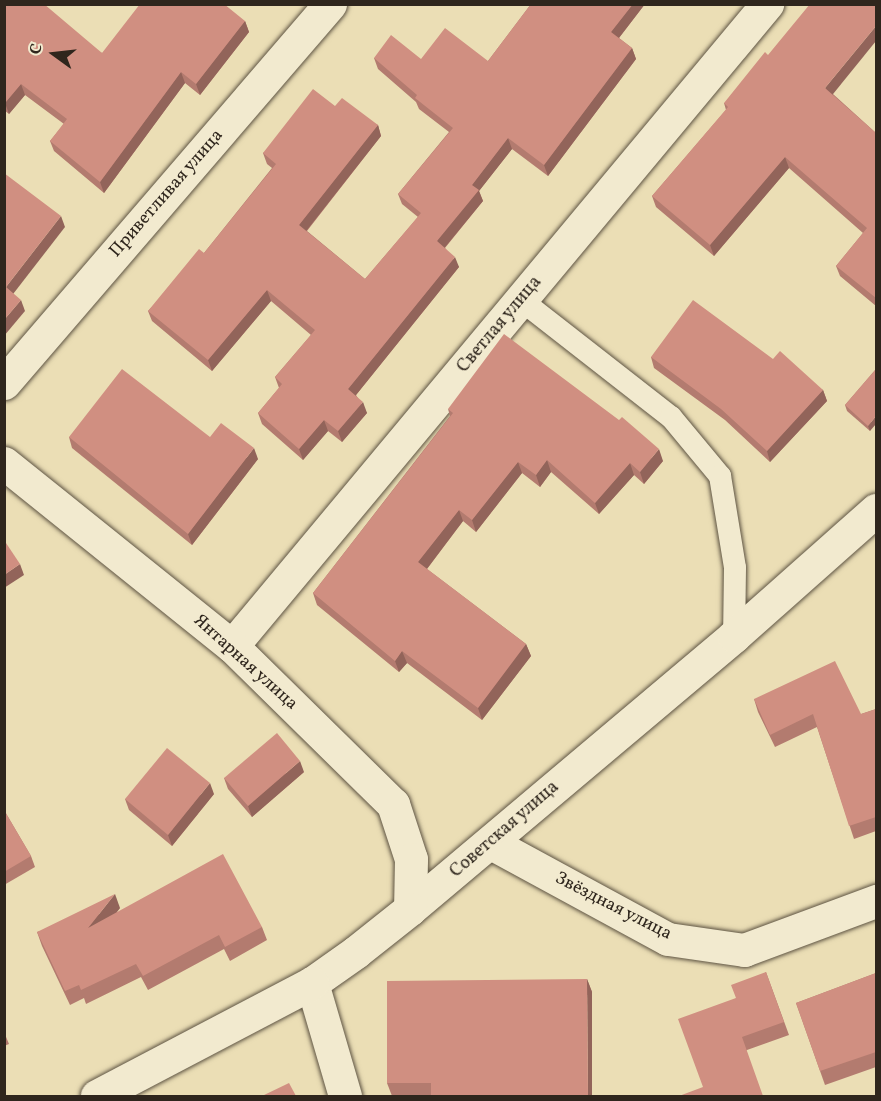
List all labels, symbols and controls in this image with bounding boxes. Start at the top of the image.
north arrow [24,24,84,84]
text: С [25,42,49,57]
street label: Приветливая улица [105,125,229,263]
street label: Светлая улица [453,272,547,378]
street label: Янтарная улица [188,610,302,716]
street label: Советская улица [446,777,564,883]
street label: Звёздная улица [551,868,675,946]

